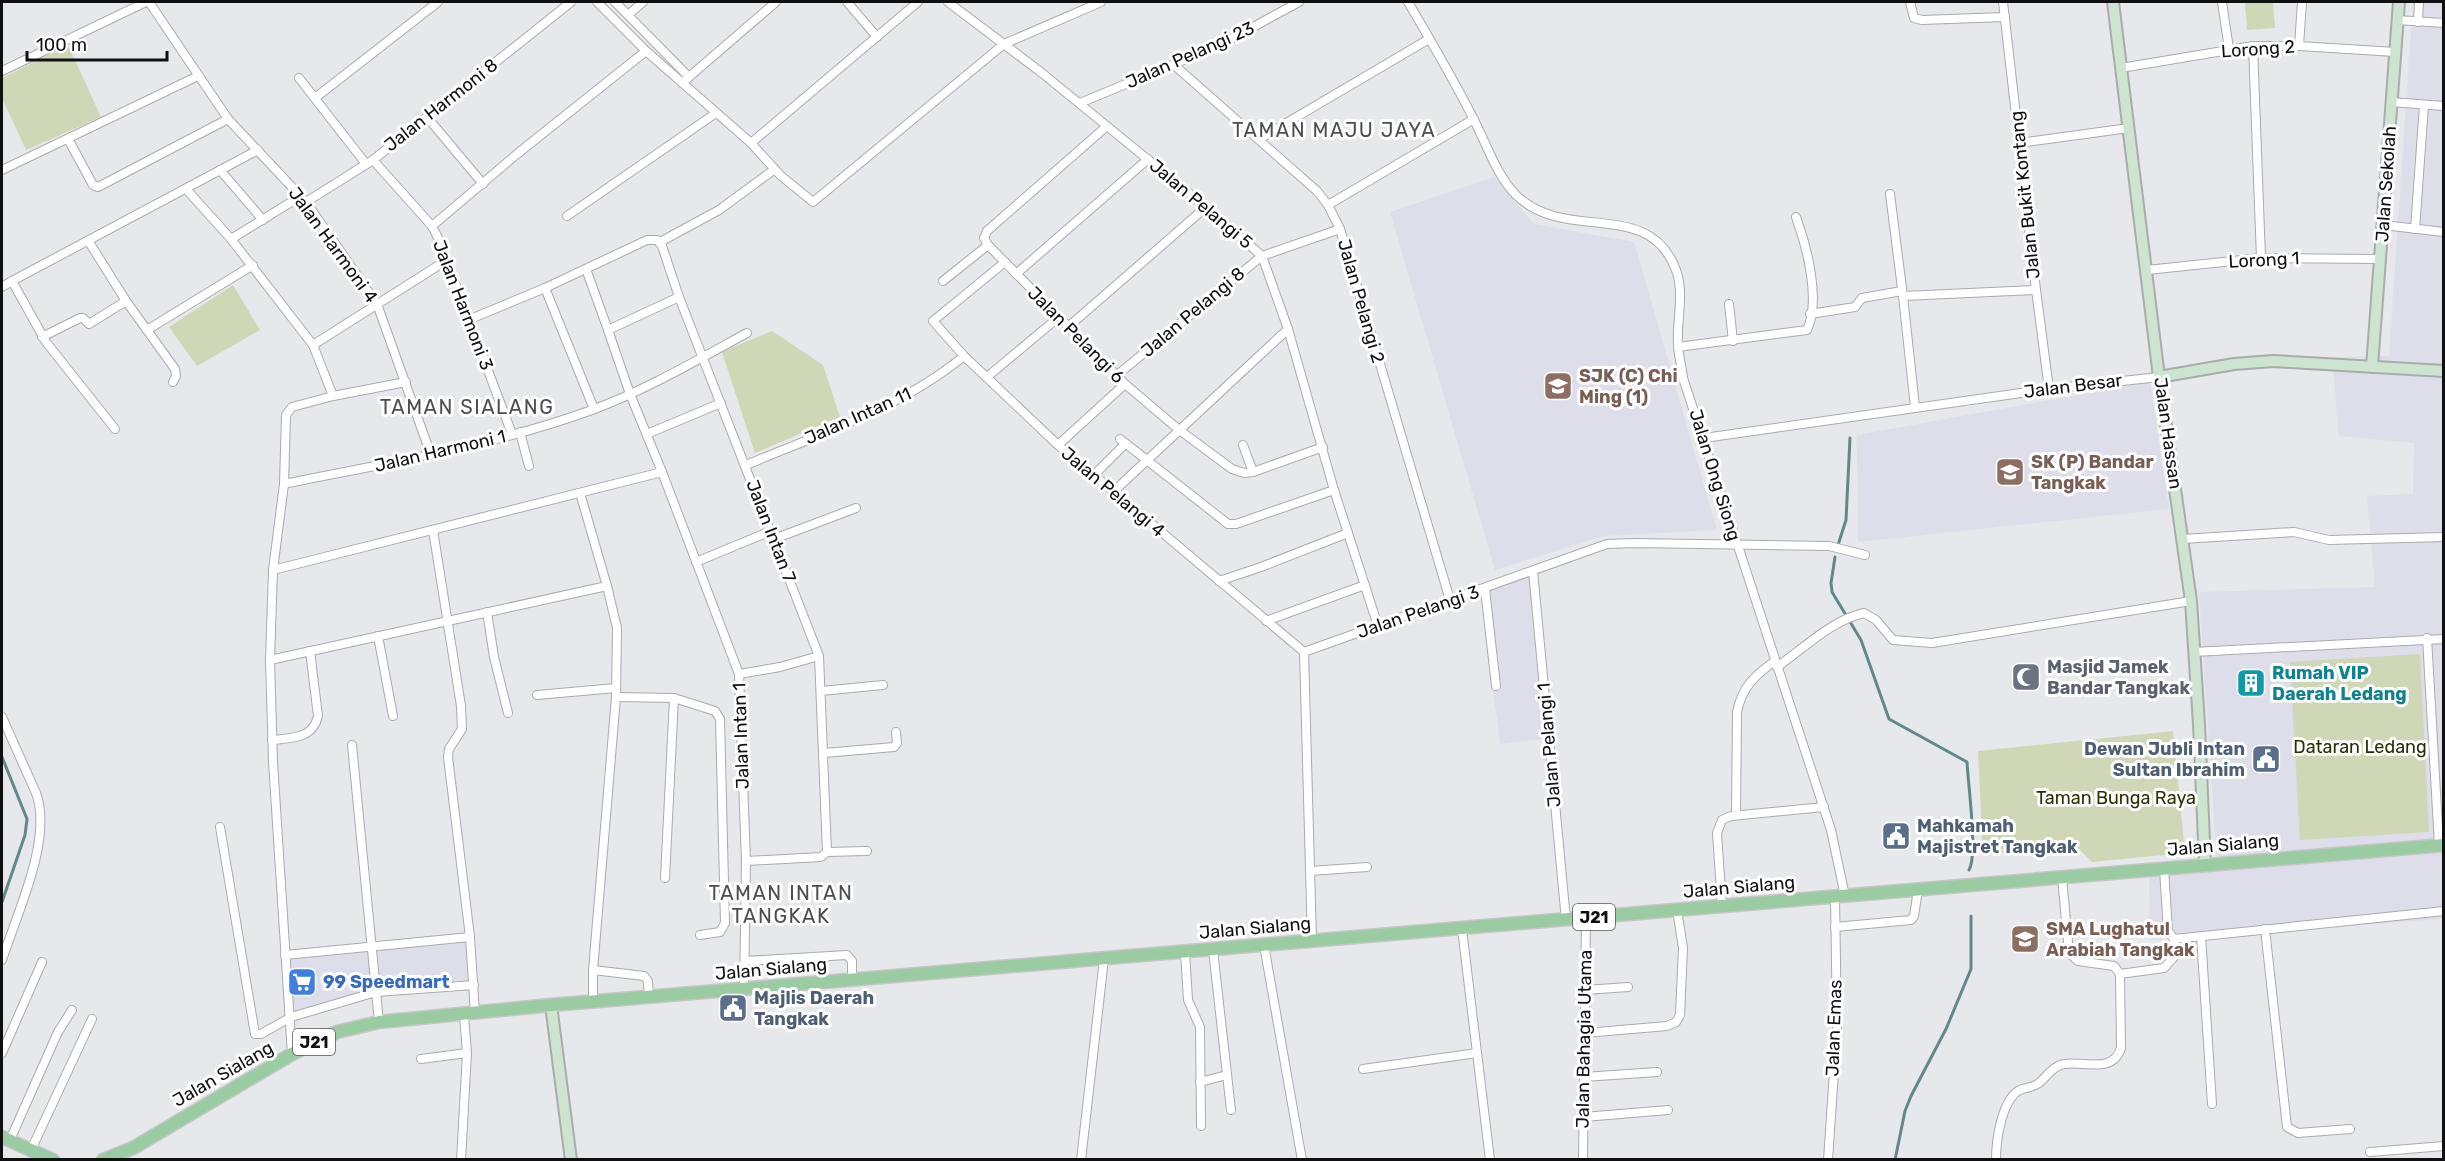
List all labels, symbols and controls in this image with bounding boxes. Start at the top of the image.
street label: Jalan Pelangi 23 [1122,17,1258,93]
scale bar [27,24,166,62]
text: 100 m [36,34,87,56]
street label: Lorong 2 [2220,35,2296,63]
street label: Jalan Harmoni 8 [380,54,502,156]
street label: Jalan Bukit Kontang [2005,110,2045,280]
district label: TAMAN MAJU JAYA [1232,118,1436,142]
street label: Jalan Sekolah [2371,125,2401,243]
street label: Jalan Pelangi 5 [1145,154,1257,254]
street label: Jalan Harmoni 4 [284,183,382,307]
street label: Jalan Harmoni 3 [428,237,498,373]
street label: Jalan Pelangi 2 [1333,237,1389,365]
street label: Lorong 1 [2228,247,2300,273]
street label: Jalan Pelangi 8 [1137,262,1249,362]
street label: Jalan Pelangi 6 [1023,282,1129,388]
place label: SJK (C) Chi Ming (1) [1579,365,1678,408]
street label: Jalan Besar [2023,369,2124,403]
school or university icon: SJK (C) Chi Ming (1) [1542,370,1574,402]
street label: Jalan Hassan [2149,376,2187,490]
street label: Jalan Intan 11 [801,383,915,449]
district label: TAMAN SIALANG [380,395,554,419]
street label: Jalan Ong Siong [1684,406,1746,544]
street label: Jalan Harmoni 1 [372,425,508,477]
street label: Jalan Pelangi 4 [1057,442,1169,542]
place label: SK (P) Bandar Tangkak [2031,451,2154,494]
school or university icon: SK (P) Bandar Tangkak [1994,456,2026,488]
street label: Jalan Intan 7 [741,477,801,585]
street label: Jalan Pelangi 3 [1354,581,1482,643]
place label: Masjid Jamek Bandar Tangkak [2047,656,2190,699]
mosque icon: Masjid Jamek Bandar Tangkak [2010,661,2042,693]
place label: Rumah VIP Daerah Ledang [2272,662,2407,705]
building icon: Rumah VIP Daerah Ledang [2235,667,2267,699]
street label: Jalan Intan 1 [728,682,754,790]
street label: Jalan Pelangi 1 [1533,682,1565,808]
park label: Dataran Ledang [2293,736,2427,758]
place label: Dewan Jubli Intan Sultan Ibrahim [2084,738,2245,781]
public building icon: Dewan Jubli Intan Sultan Ibrahim [2250,743,2282,775]
park label: Taman Bunga Raya [2036,787,2196,809]
place label: Mahkamah Majistret Tangkak [1917,815,2078,858]
public building icon: Mahkamah Majistret Tangkak [1880,820,1912,852]
street label: Jalan Sialang [2166,829,2280,861]
street label: Jalan Sialang [1682,871,1796,903]
district label: TAMAN INTAN TANGKAK [709,881,853,928]
road number: J21 [1573,904,1615,930]
street label: Jalan Sialang [1198,912,1312,944]
place label: SMA Lughatul Arabiah Tangkak [2046,918,2195,961]
school or university icon: SMA Lughatul Arabiah Tangkak [2009,923,2041,955]
street label: Jalan Bahagia Utama [1571,949,1597,1129]
street label: Jalan Sialang [714,953,828,985]
supermarket icon: 99 Speedmart [286,966,318,998]
place label: 99 Speedmart [323,971,450,993]
street label: Jalan Emas [1821,979,1847,1077]
place label: Majlis Daerah Tangkak [754,987,874,1030]
public building icon: Majlis Daerah Tangkak [717,992,749,1024]
road number: J21 [293,1029,335,1055]
street label: Jalan Sialang [169,1036,277,1112]

